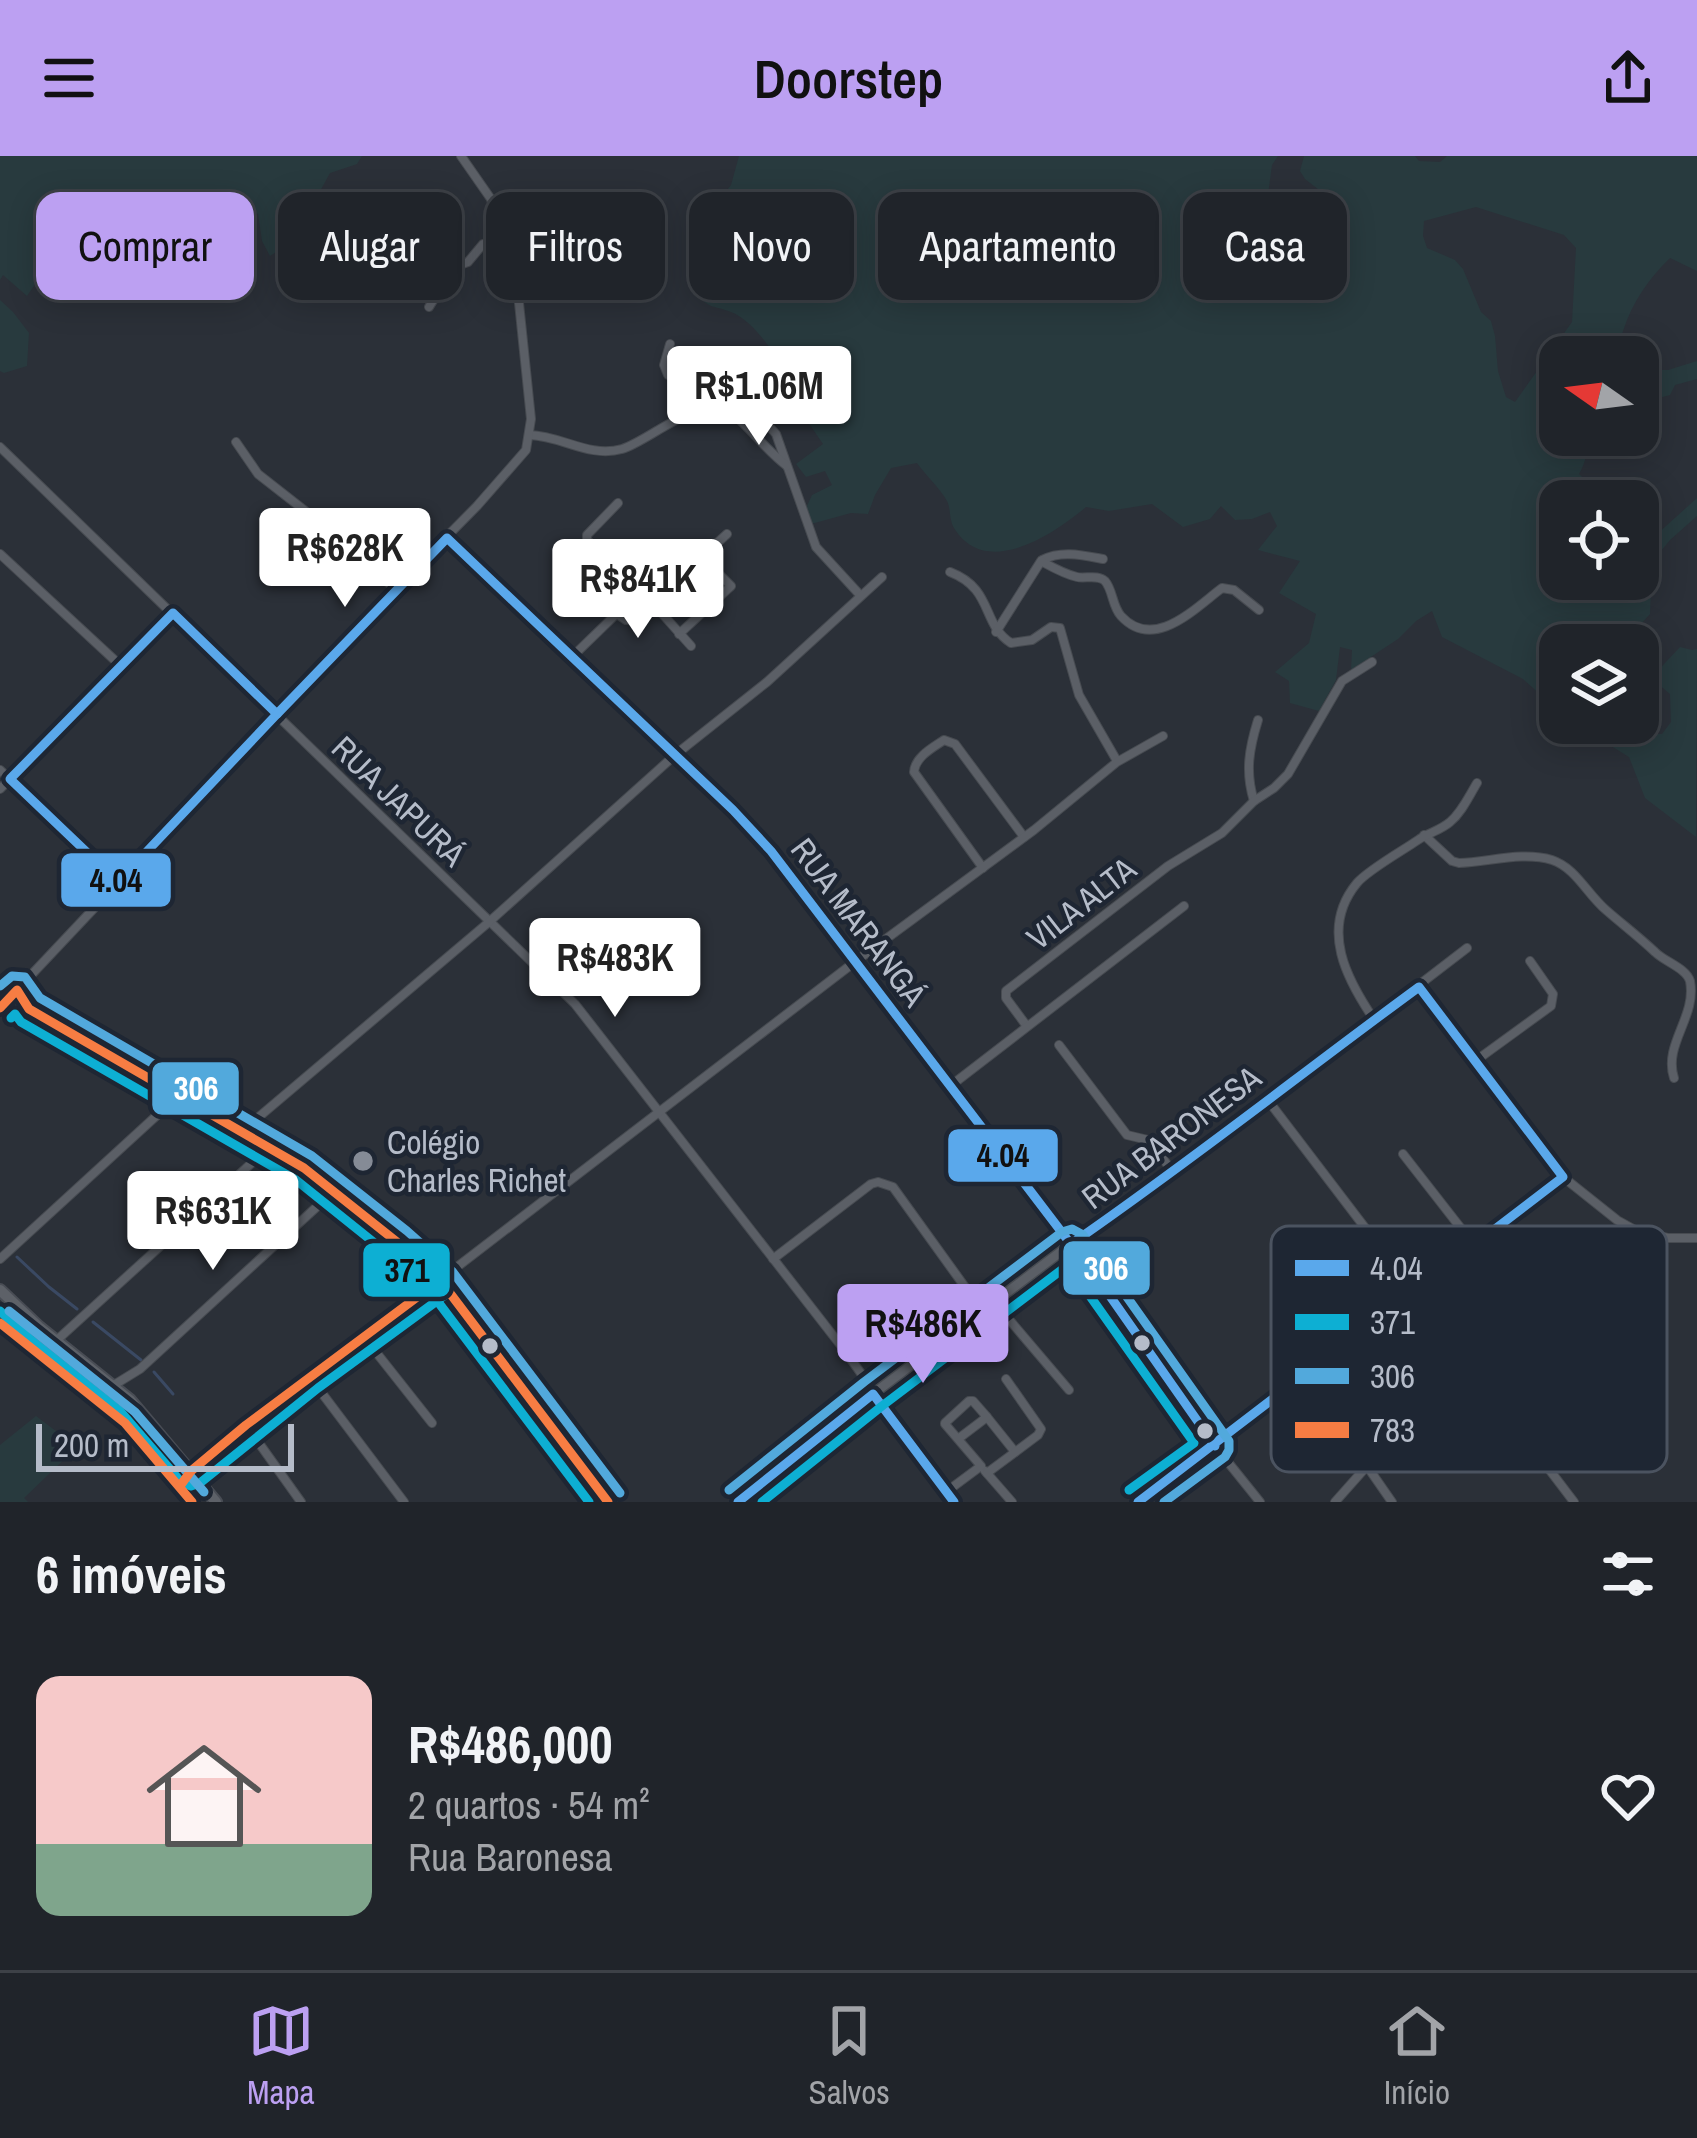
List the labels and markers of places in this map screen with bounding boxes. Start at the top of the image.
pin: R$1.06M [648,346,870,448]
pin: R$628K [247,508,443,610]
pin: R$841K [540,539,736,641]
pin: R$483K [517,918,713,1020]
place label: Colégio Charles Richet [387,1120,566,1202]
marker: Colégio Charles Richet [350,1148,376,1174]
pin: R$631K [115,1171,311,1273]
pin: R$486K [825,1284,1021,1386]
unlabelled marker [1131,1332,1153,1354]
unlabelled marker [479,1335,501,1357]
unlabelled marker [1194,1420,1216,1442]

